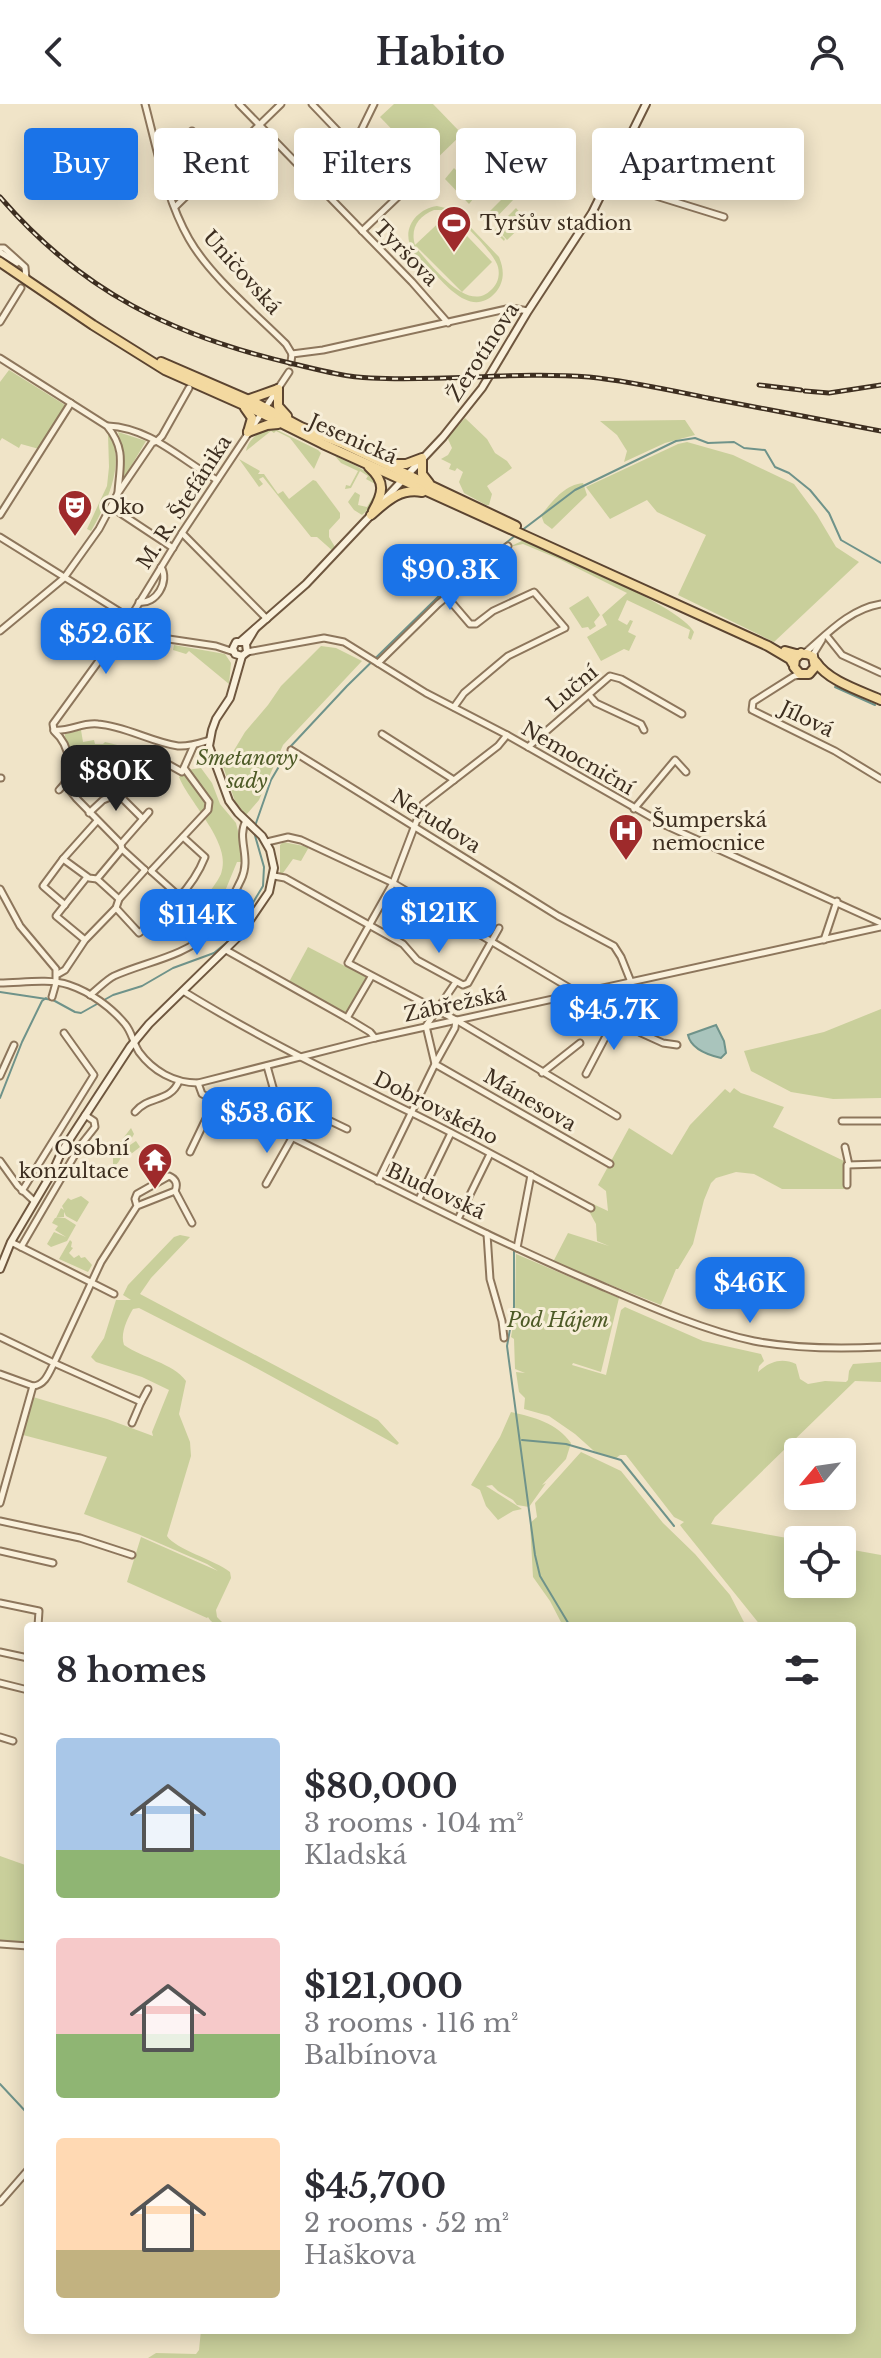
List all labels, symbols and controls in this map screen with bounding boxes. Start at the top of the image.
icon: back [32,30,76,74]
text: Habito [376,30,505,75]
icon: person [805,30,849,74]
chip: Buy [24,128,138,200]
chip: Rent [154,128,278,200]
chip: Filters [294,128,440,200]
chip: New [456,128,576,200]
chip: Apartment [592,128,804,200]
sports icon: Tyršův stadion [435,204,473,254]
place label: Tyršův stadion [480,211,632,235]
street label: Tyršova [369,215,444,291]
street label: Uničovská [198,225,287,320]
street label: Žerotínova [441,297,524,406]
street label: Jesenická [302,408,402,469]
street label: M. R. Štefánika [131,429,237,573]
theatre icon: Oko [56,488,94,538]
place label: Oko [101,495,144,519]
pin: $90.3K [385,544,515,612]
text: $90.3K [401,554,499,586]
pin: $52.6K [41,608,171,676]
text: $52.6K [59,618,153,650]
street label: Luční [542,660,603,716]
street label: Jílová [774,694,839,743]
street label: Nemocniční [517,716,639,800]
pin: $80K [69,745,163,813]
park label: Smetanovy sady [196,746,299,793]
text: $80K [79,755,153,787]
street label: Nerudova [387,784,486,858]
place label: Šumperská nemocnice [652,807,768,855]
hospital icon: Šumperská nemocnice [607,812,645,862]
pin: $121K [383,887,495,955]
pin: $114K [141,889,253,957]
text: $121K [400,897,478,929]
text: $114K [158,899,236,931]
street label: Zábřežská [402,981,509,1027]
pin: $45.7K [549,984,679,1052]
text: $45.7K [569,994,659,1026]
street label: Mánesova [479,1064,581,1137]
street label: Dobrovského [370,1066,502,1150]
pin: $53.6K [202,1087,332,1155]
text: $53.6K [220,1097,314,1129]
place label: Osobní konzultace [19,1136,129,1183]
temple icon: Osobní konzultace [136,1141,174,1191]
street label: Bludovská [383,1158,490,1225]
pin: $46K [703,1257,797,1325]
text: $46K [714,1267,786,1299]
park label: Pod Hájem [506,1308,609,1332]
north arrow [784,1438,856,1510]
map controls [784,1438,856,1598]
button: locate [784,1526,856,1598]
icon: filters [780,1648,824,1692]
text: 8 homes [56,1649,207,1691]
text: $80,000 [304,1765,458,1807]
icon: home [120,1770,216,1866]
text: 3 rooms · 104 m² [304,1807,524,1839]
text: Kladská [304,1839,407,1871]
text: $121,000 [304,1965,463,2007]
icon: home [120,1970,216,2066]
text: 3 rooms · 116 m² [304,2007,518,2039]
text: Balbínova [304,2039,437,2071]
text: $45,700 [304,2165,446,2207]
icon: home [120,2170,216,2266]
text: 2 rooms · 52 m² [304,2207,509,2239]
text: Haškova [304,2239,416,2271]

